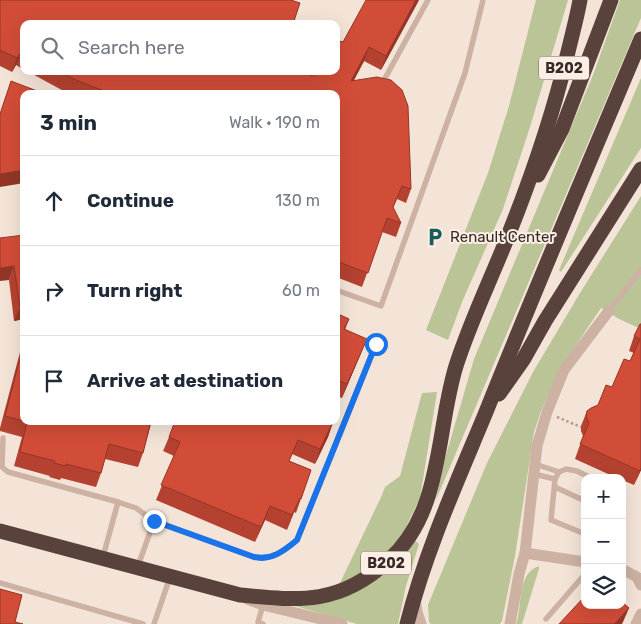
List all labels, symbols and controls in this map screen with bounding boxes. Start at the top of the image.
search box [20,20,340,75]
icon: search [38,34,66,62]
text: Search here [78,36,185,59]
road number: B202 [539,56,589,80]
text: 3 min [40,110,97,135]
text: Walk · 190 m [229,113,320,132]
icon: ahead [40,187,68,215]
text: Continue [87,189,174,212]
text: 130 m [275,191,320,210]
parking icon: Renault Center [424,226,446,248]
place label: Renault Center [450,228,555,246]
icon: right [40,277,68,305]
text: Turn right [87,279,182,302]
text: 60 m [282,281,320,300]
route start [365,333,388,356]
icon: arrive [40,367,68,395]
text: Arrive at destination [87,369,283,392]
map controls [581,474,626,609]
button: + [581,474,626,519]
route end [143,510,166,533]
button: − [581,519,626,564]
road number: B202 [361,552,411,574]
button: layers [581,564,626,609]

